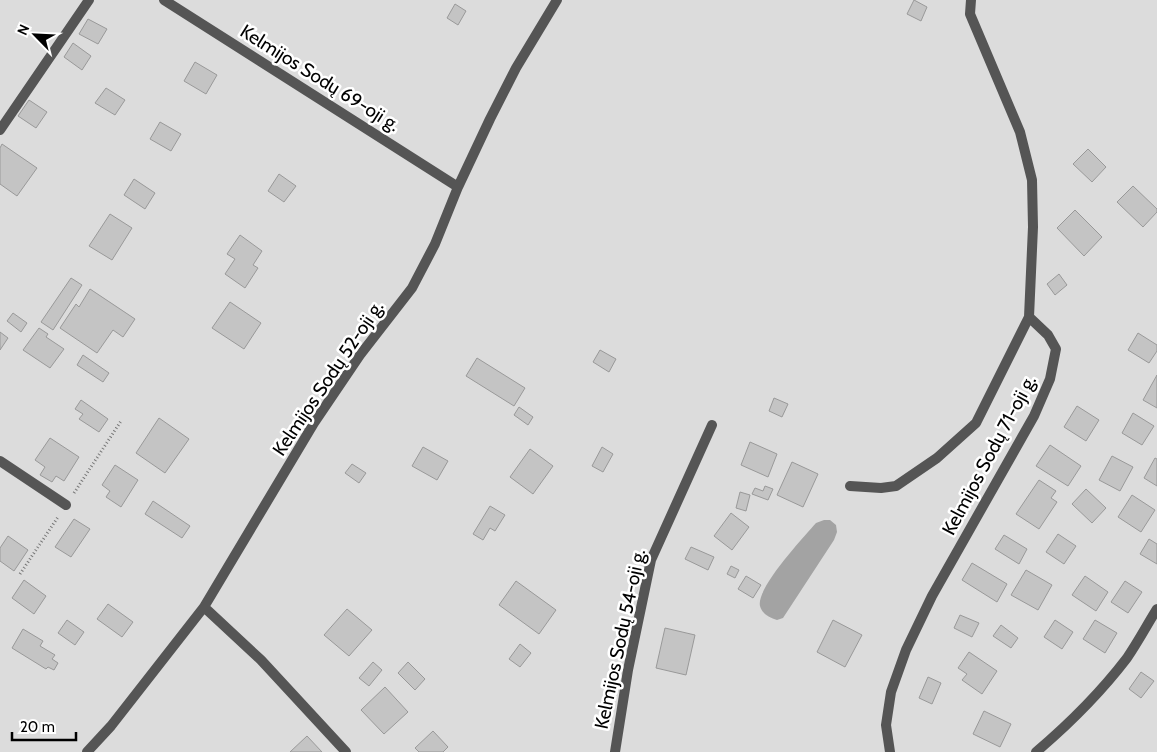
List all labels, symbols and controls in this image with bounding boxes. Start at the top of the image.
north arrow [10,10,60,60]
street label: Kelmijos Sodų 69-oji g. [236,20,404,136]
text: N [13,22,33,38]
street label: Kelmijos Sodų 52-oji g. [268,296,388,460]
street label: Kelmijos Sodų 71-oji g. [937,371,1041,539]
street label: Kelmijos Sodų 54-oji g. [590,547,650,731]
scale bar [12,710,76,742]
text: 20 m [20,718,55,736]

